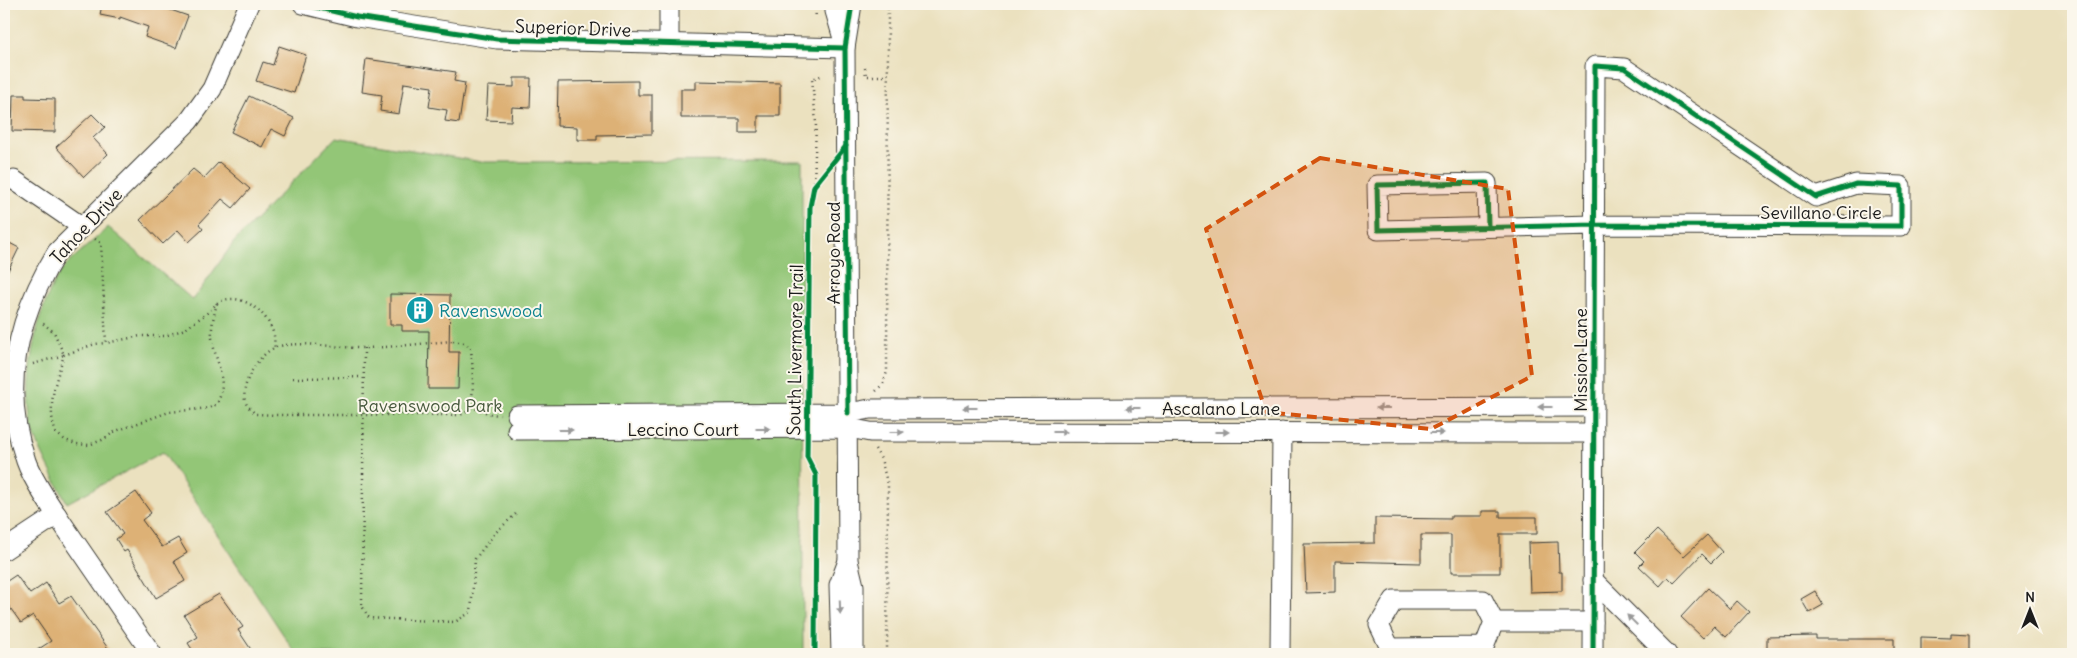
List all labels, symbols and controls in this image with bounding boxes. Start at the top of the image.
street label: Superior Drive [515,14,631,42]
street label: Tahoe Drive [45,183,127,269]
street label: Arroyo Road [822,201,845,305]
street label: Sevillano Circle [1760,201,1882,224]
street label: South Livermore Trail [782,264,808,436]
building icon: Ravenswood [405,295,435,325]
place label: Ravenswood [439,299,543,322]
street label: Mission Lane [1569,308,1592,412]
park label: Ravenswood Park [357,394,503,417]
street label: Ascalano Lane [1162,397,1280,420]
one-way arrow [1537,403,1553,411]
one-way arrow [962,404,978,412]
one-way arrow [1124,404,1140,412]
one-way arrow [1374,404,1390,412]
street label: Leccino Court [627,418,739,441]
one-way arrow [755,425,771,433]
one-way arrow [558,426,574,434]
one-way arrow [890,428,906,436]
one-way arrow [1052,428,1068,436]
one-way arrow [1215,428,1231,436]
one-way arrow [1430,429,1446,437]
north arrow [2004,586,2054,636]
text: N [2025,588,2035,606]
one-way arrow [836,599,844,615]
one-way arrow [1627,614,1639,626]

